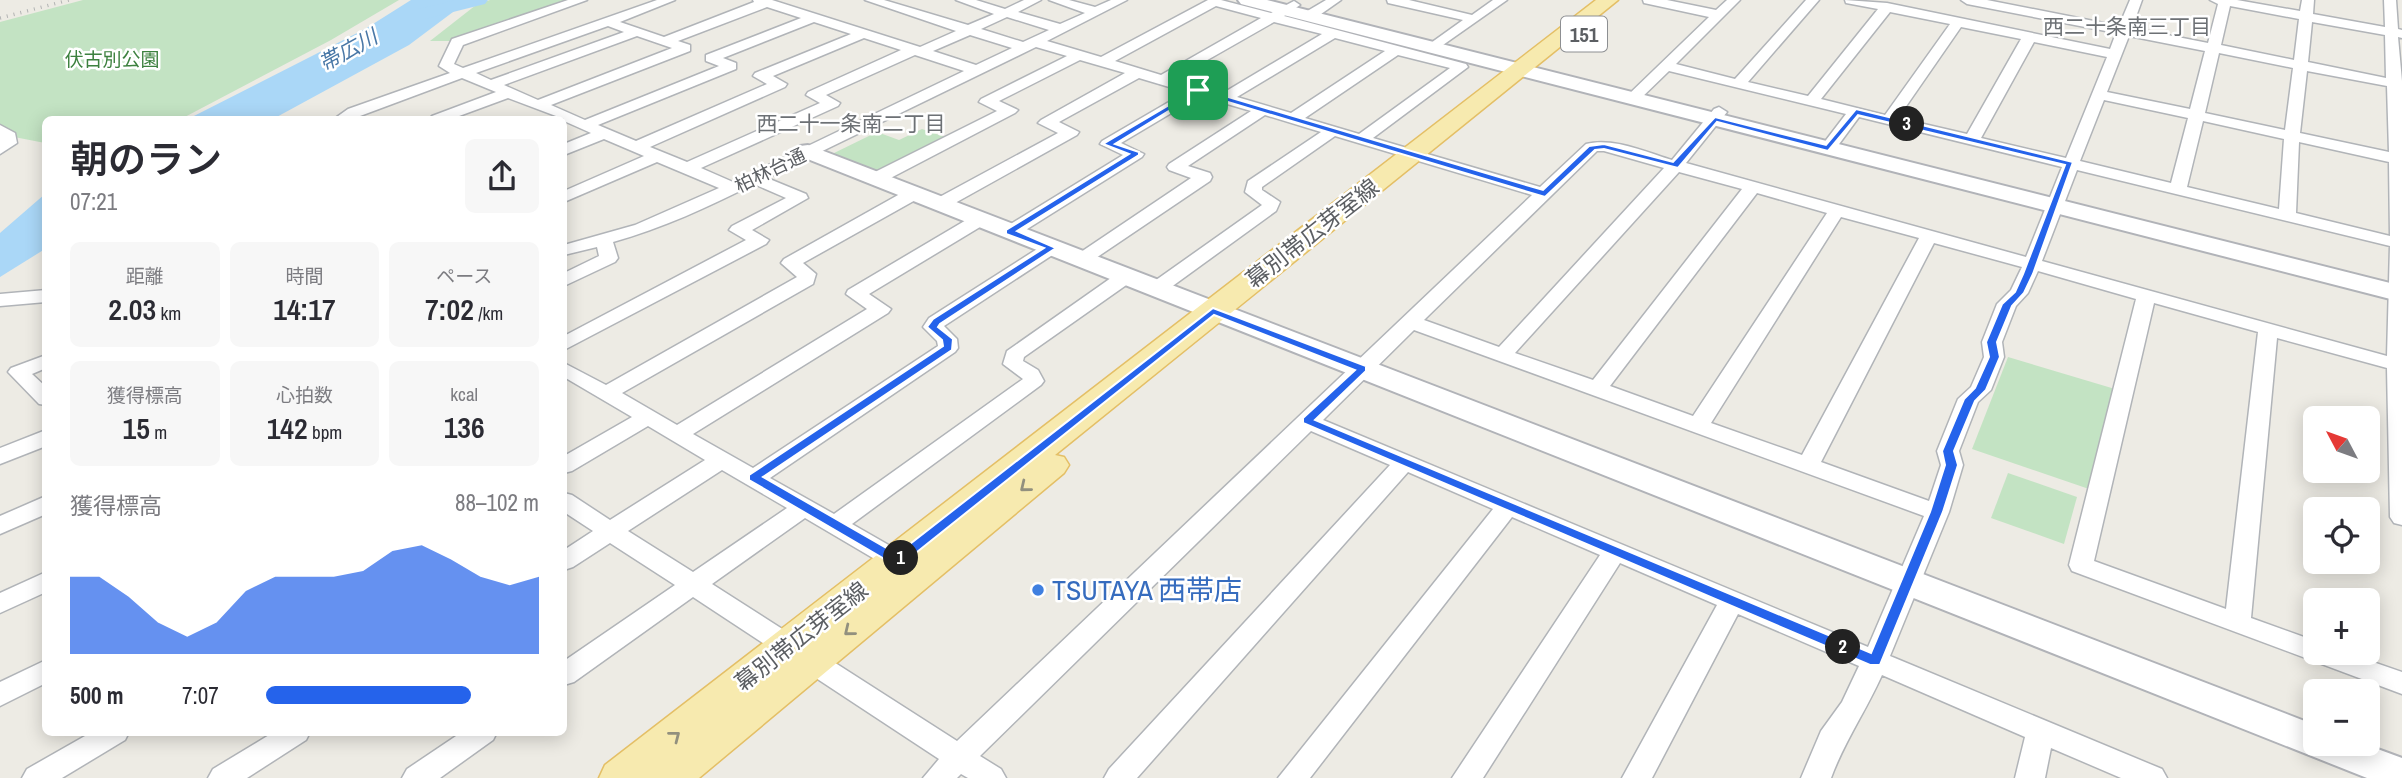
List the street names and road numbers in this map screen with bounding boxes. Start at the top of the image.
road number: 151 [1561,16,1607,52]
street label: 柏林台通 [730,142,810,198]
street label: 幕別帯広芽室線 [1239,171,1385,295]
street label: 幕別帯広芽室線 [728,574,874,698]

